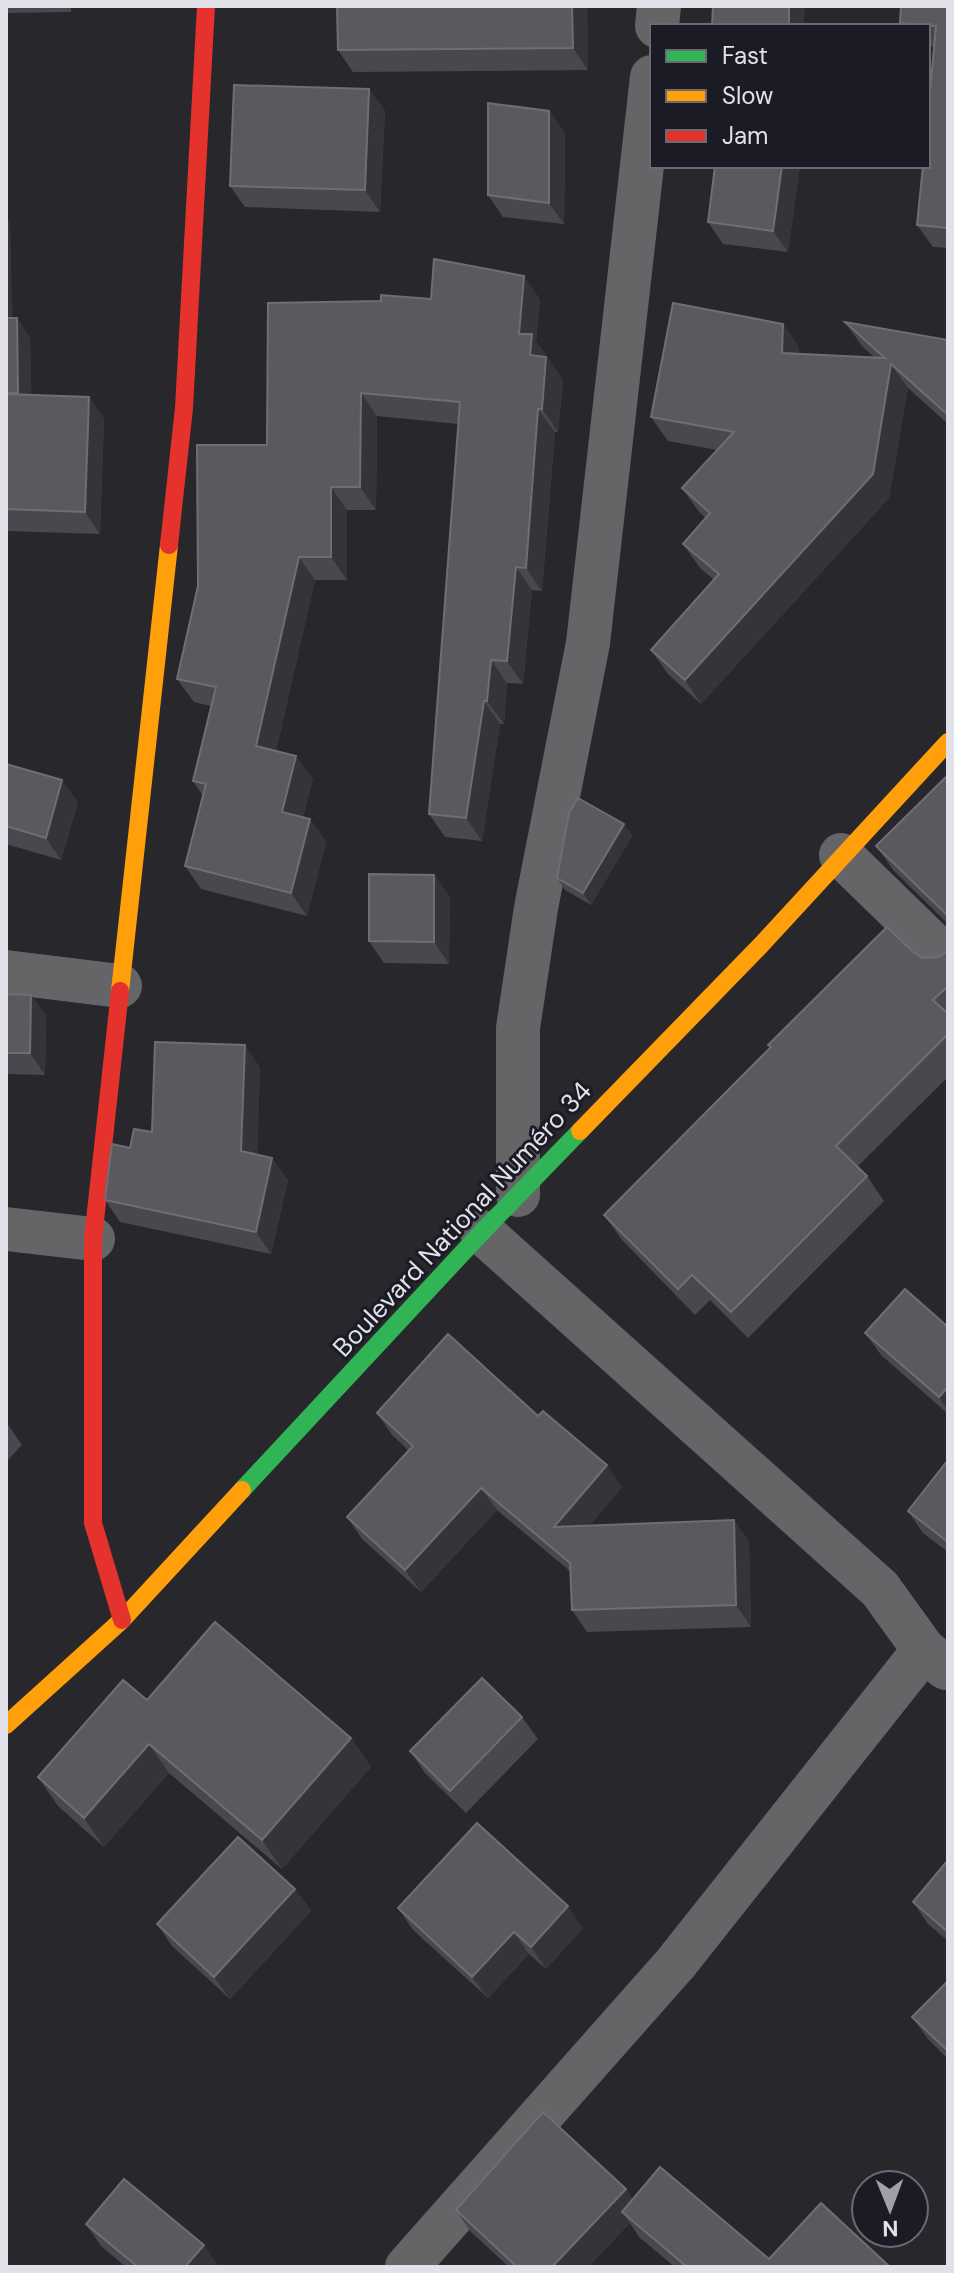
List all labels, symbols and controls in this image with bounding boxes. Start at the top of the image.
legend [650,24,930,168]
text: Fast [722,40,768,71]
text: Slow [722,80,773,111]
text: Jam [722,120,768,151]
street label: Boulevard National Numéro 34 [325,1074,599,1364]
north arrow [850,2169,930,2249]
text: N [882,2214,899,2243]

